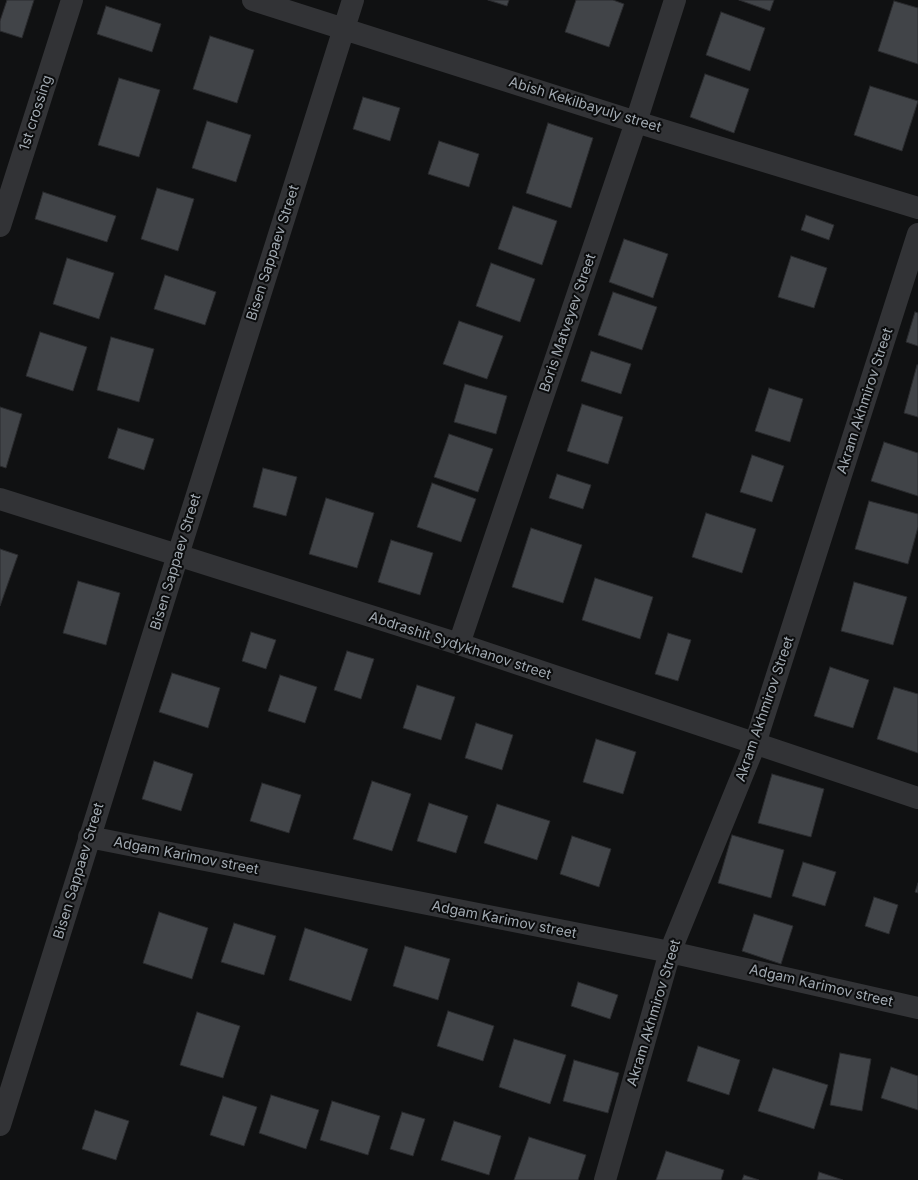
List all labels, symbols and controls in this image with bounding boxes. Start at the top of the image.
street label: 1st crossing [16,73,56,153]
street label: Abish Kekilbayuly street [507,74,663,136]
street label: Bisen Sappaev Street [243,183,303,323]
street label: Boris Matveyev Street [536,252,600,394]
street label: Akram Akhmirov Street [833,326,897,476]
street label: Bisen Sappaev Street [147,492,205,632]
street label: Abdrashit Sydykhanov street [367,609,553,683]
street label: Akram Akhmirov Street [732,634,798,784]
street label: Bisen Sappaev Street [50,801,108,941]
street label: Adgam Karimov street [112,834,260,878]
street label: Adgam Karimov street [430,898,578,942]
street label: Akram Akhmirov Street [624,938,684,1088]
street label: Adgam Karimov street [747,961,895,1011]

